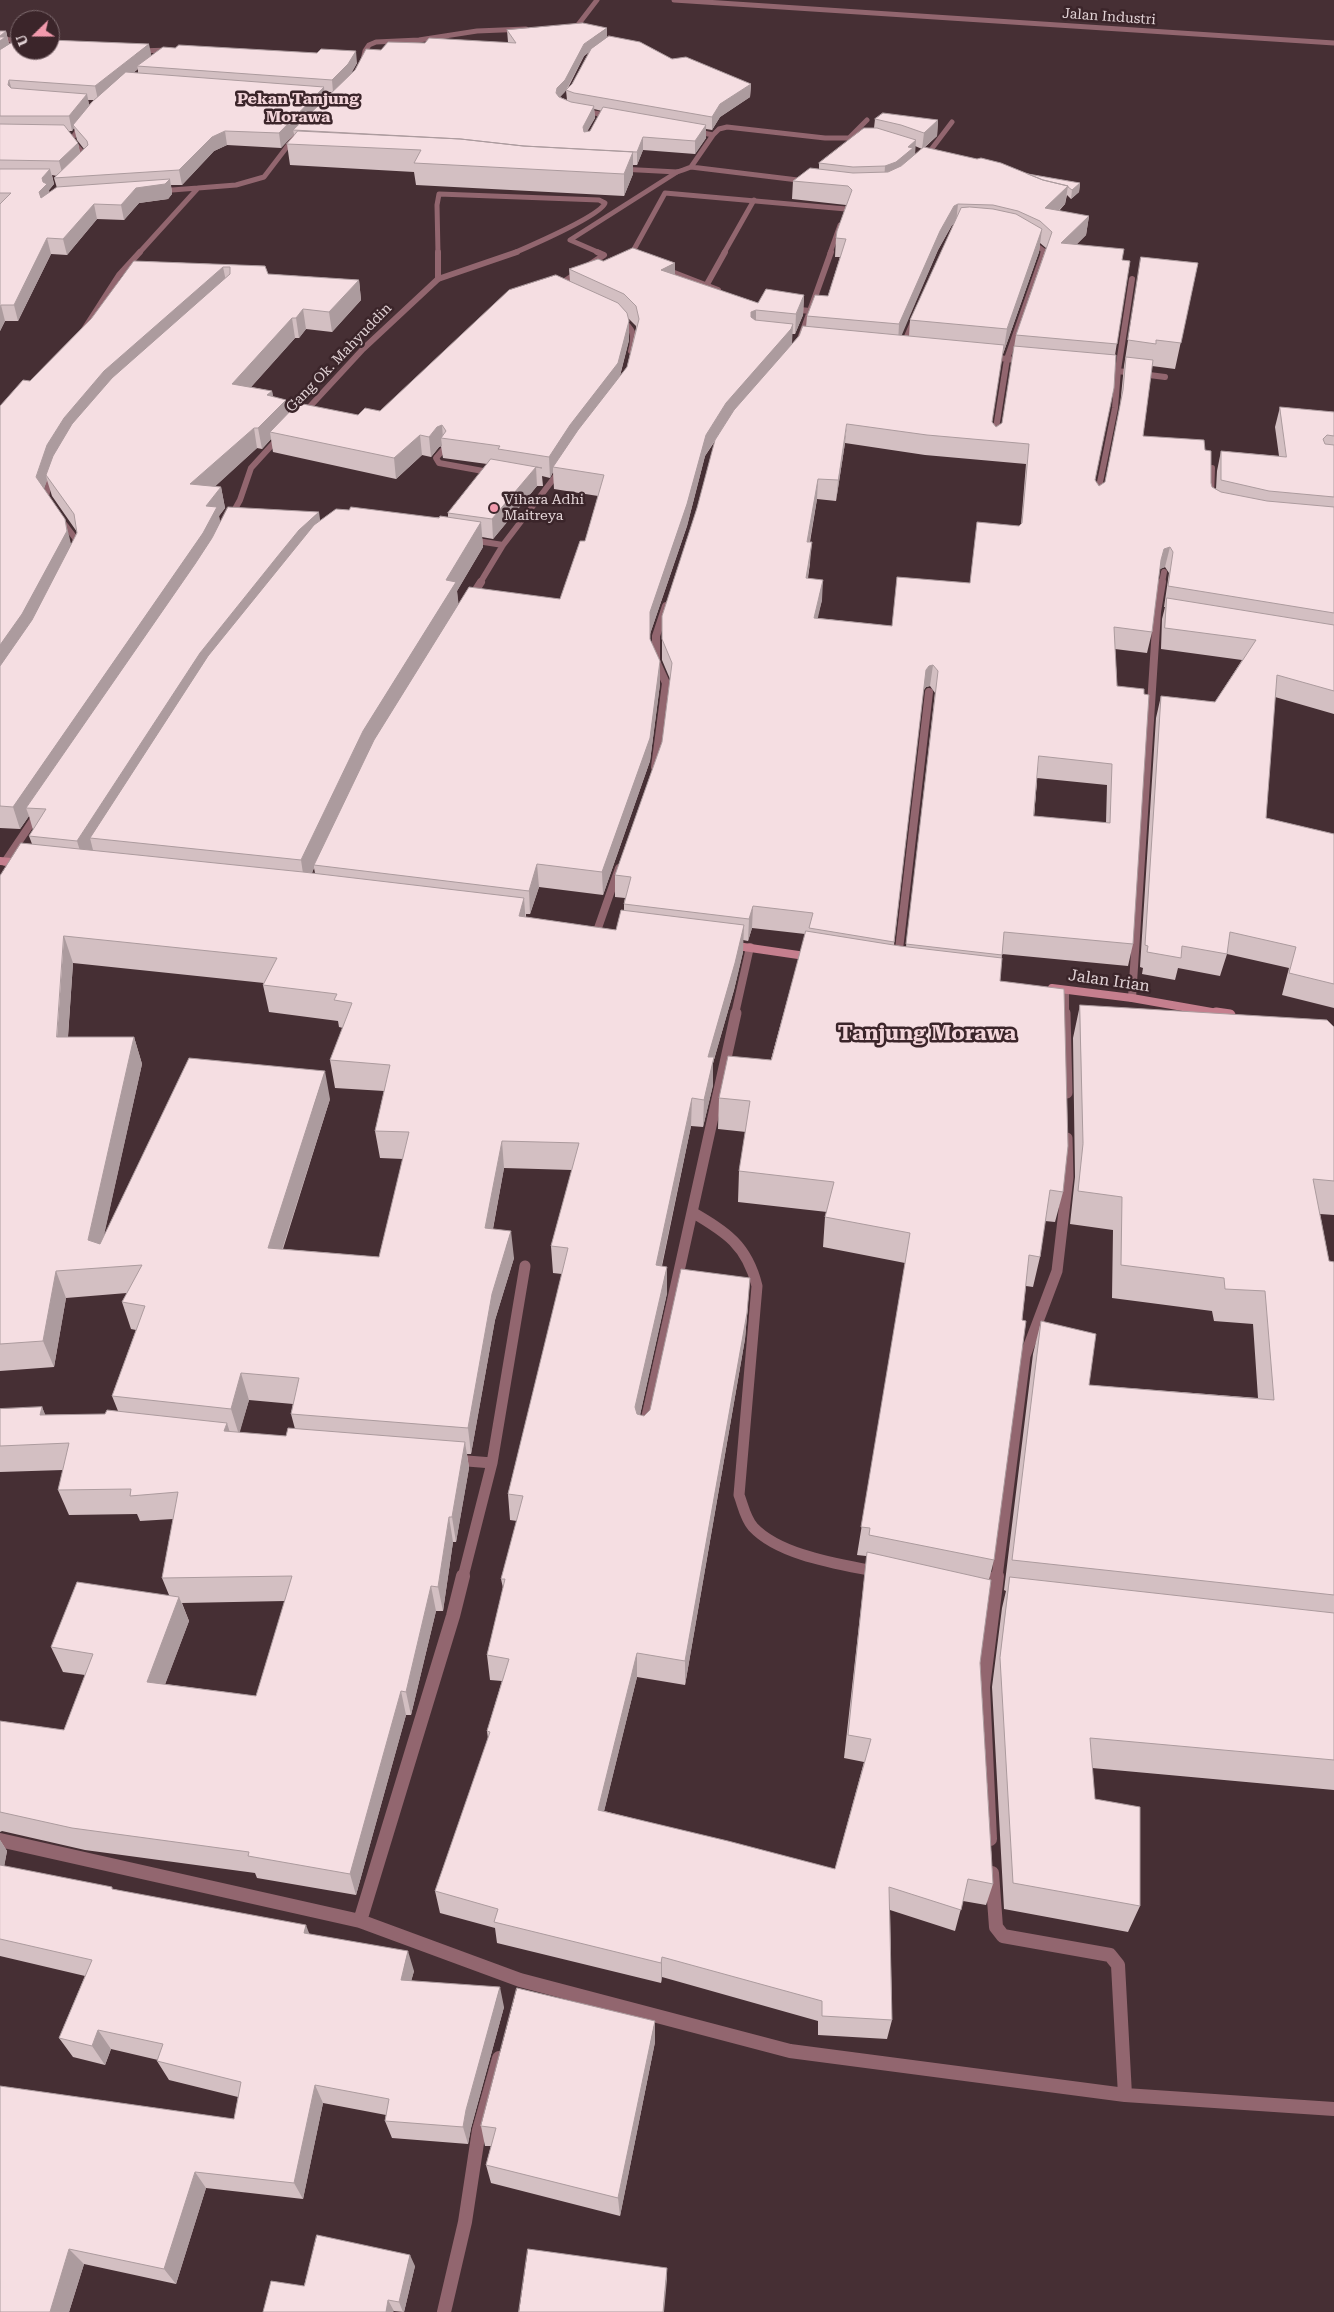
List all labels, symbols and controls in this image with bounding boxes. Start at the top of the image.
street label: Jalan Industri [1062,5,1156,29]
north arrow [10,10,60,60]
text: U [13,32,31,48]
district label: Pekan Tanjung Morawa [237,89,359,127]
street label: Gang Ok. Mahyuddin [283,300,395,416]
place label: Vihara Adhi Maitreya [504,492,584,524]
marker: Vihara Adhi Maitreya [488,502,500,514]
street label: Jalan Irian [1067,966,1151,996]
district label: Tanjung Morawa [838,1021,1016,1047]

